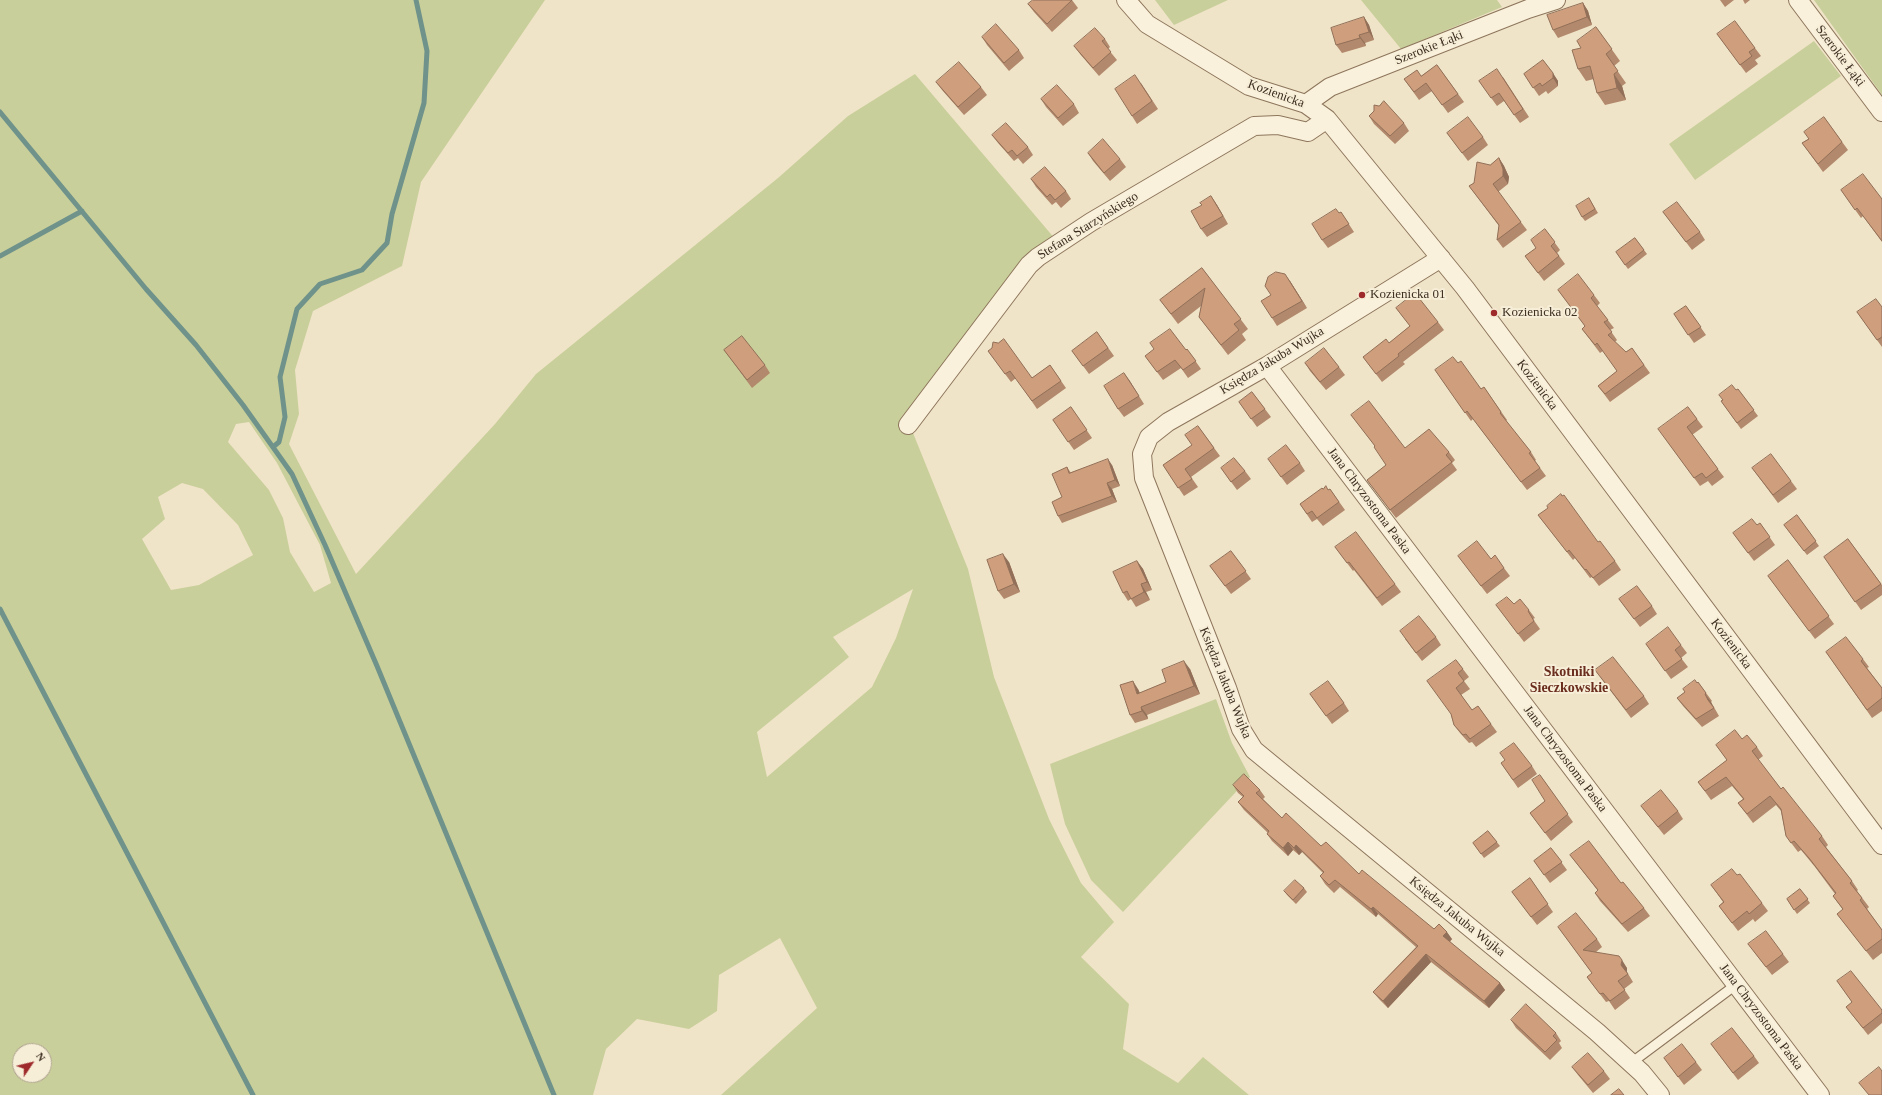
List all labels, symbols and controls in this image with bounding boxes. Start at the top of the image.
street label: Szerokie Łąki [1812,22,1868,90]
street label: Szerokie Łąki [1392,27,1466,69]
street label: Kozienicka [1246,77,1306,111]
street label: Stefana Starzyńskiego [1035,189,1141,263]
place label: Kozienicka 01 [1370,287,1445,303]
marker: Kozienicka 01 [1357,290,1367,300]
place label: Kozienicka 02 [1502,305,1577,321]
marker: Kozienicka 02 [1489,308,1499,318]
street label: Księdza Jakuba Wujka [1217,324,1327,398]
street label: Kozienicka [1513,357,1561,413]
street label: Jana Chryzostoma Paska [1324,445,1414,557]
street label: Kozienicka [1707,616,1755,672]
street label: Księdza Jakuba Wujka [1196,625,1254,741]
district label: Skotniki Sieczkowskie [1530,664,1608,696]
street label: Jana Chryzostoma Paska [1520,703,1610,815]
street label: Księdza Jakuba Wujka [1406,874,1508,960]
street label: Jana Chryzostoma Paska [1716,961,1806,1073]
north arrow [12,1043,52,1083]
text: N [34,1050,48,1063]

